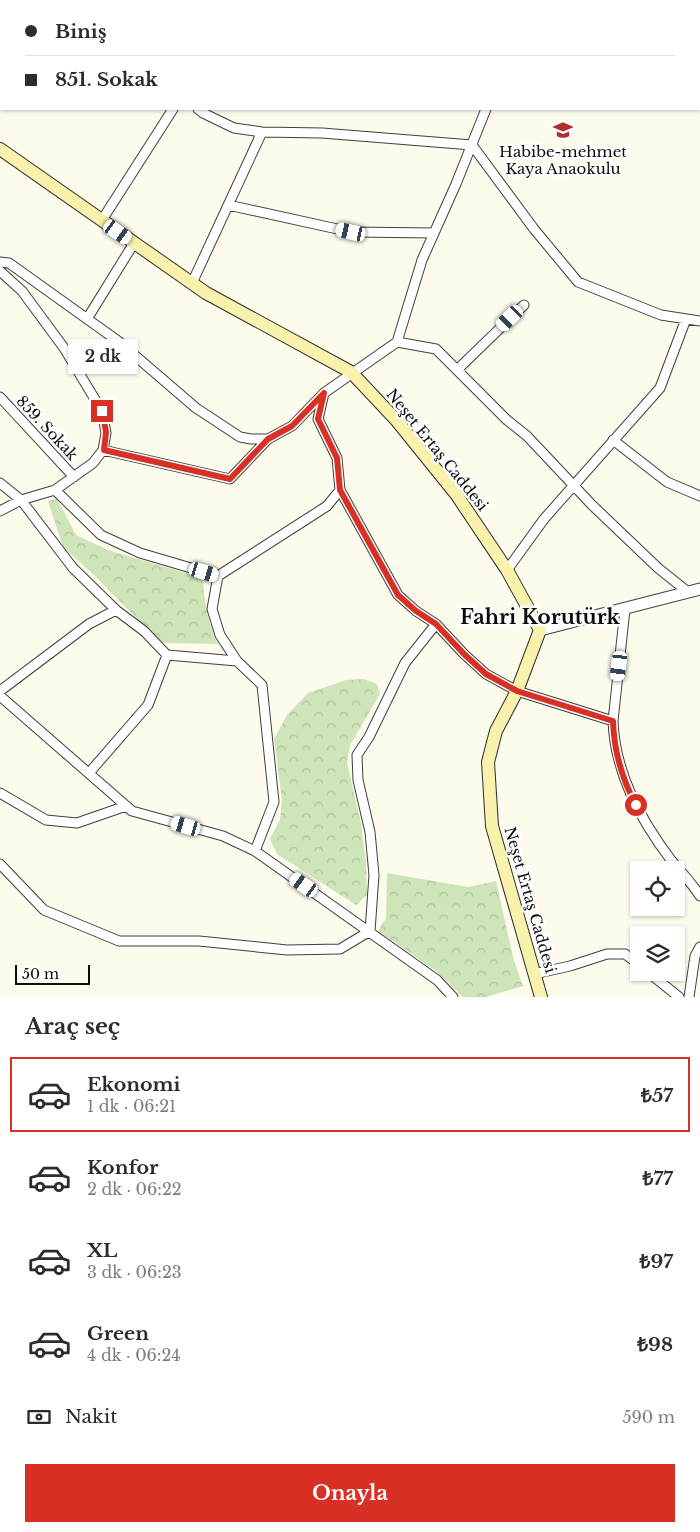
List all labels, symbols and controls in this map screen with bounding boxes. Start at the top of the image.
text: Biniş [55,20,107,43]
text: 851. Sokak [55,68,158,91]
school or university icon: Habibe-mehmet Kaya Anaokulu [552,119,574,141]
place label: Habibe-mehmet Kaya Anaokulu [499,142,627,178]
car [101,217,134,247]
car [334,221,367,243]
car [493,302,526,334]
callout: 2 dk [67,338,137,374]
text: 2 dk [85,346,121,366]
street label: Neşet Ertaş Caddesi [382,385,492,514]
street label: 859. Sokak [13,391,83,464]
route end [91,400,113,422]
car [187,560,220,584]
district label: Fahri Korutürk [460,605,621,629]
car [609,650,628,682]
route start [625,794,647,816]
car [169,815,202,837]
street label: Neşet Ertaş Caddesi [500,825,560,975]
map controls [630,861,685,981]
button: locate [630,861,685,916]
car [287,870,320,900]
button: layers [630,926,685,981]
scale bar [15,962,90,985]
text: 50 m [22,965,59,983]
text: Araç seç [25,1013,120,1040]
icon: car [27,1072,72,1117]
text: Ekonomi [87,1073,180,1096]
text: ₺57 [641,1084,673,1107]
text: 1 dk · 06:21 [87,1096,176,1116]
icon: car [27,1155,72,1200]
text: Konfor [87,1156,159,1179]
text: ₺77 [643,1167,673,1190]
text: 2 dk · 06:22 [87,1179,182,1199]
icon: car [27,1238,72,1283]
text: XL [87,1239,117,1262]
text: ₺97 [640,1250,673,1273]
text: 3 dk · 06:23 [87,1262,182,1282]
icon: car [27,1321,72,1366]
text: Green [87,1322,149,1345]
text: ₺98 [637,1333,673,1356]
text: 4 dk · 06:24 [87,1345,181,1365]
icon: cash [25,1403,53,1431]
text: Nakit [65,1405,117,1428]
text: 590 m [622,1407,675,1427]
button: Onayla [25,1464,675,1522]

